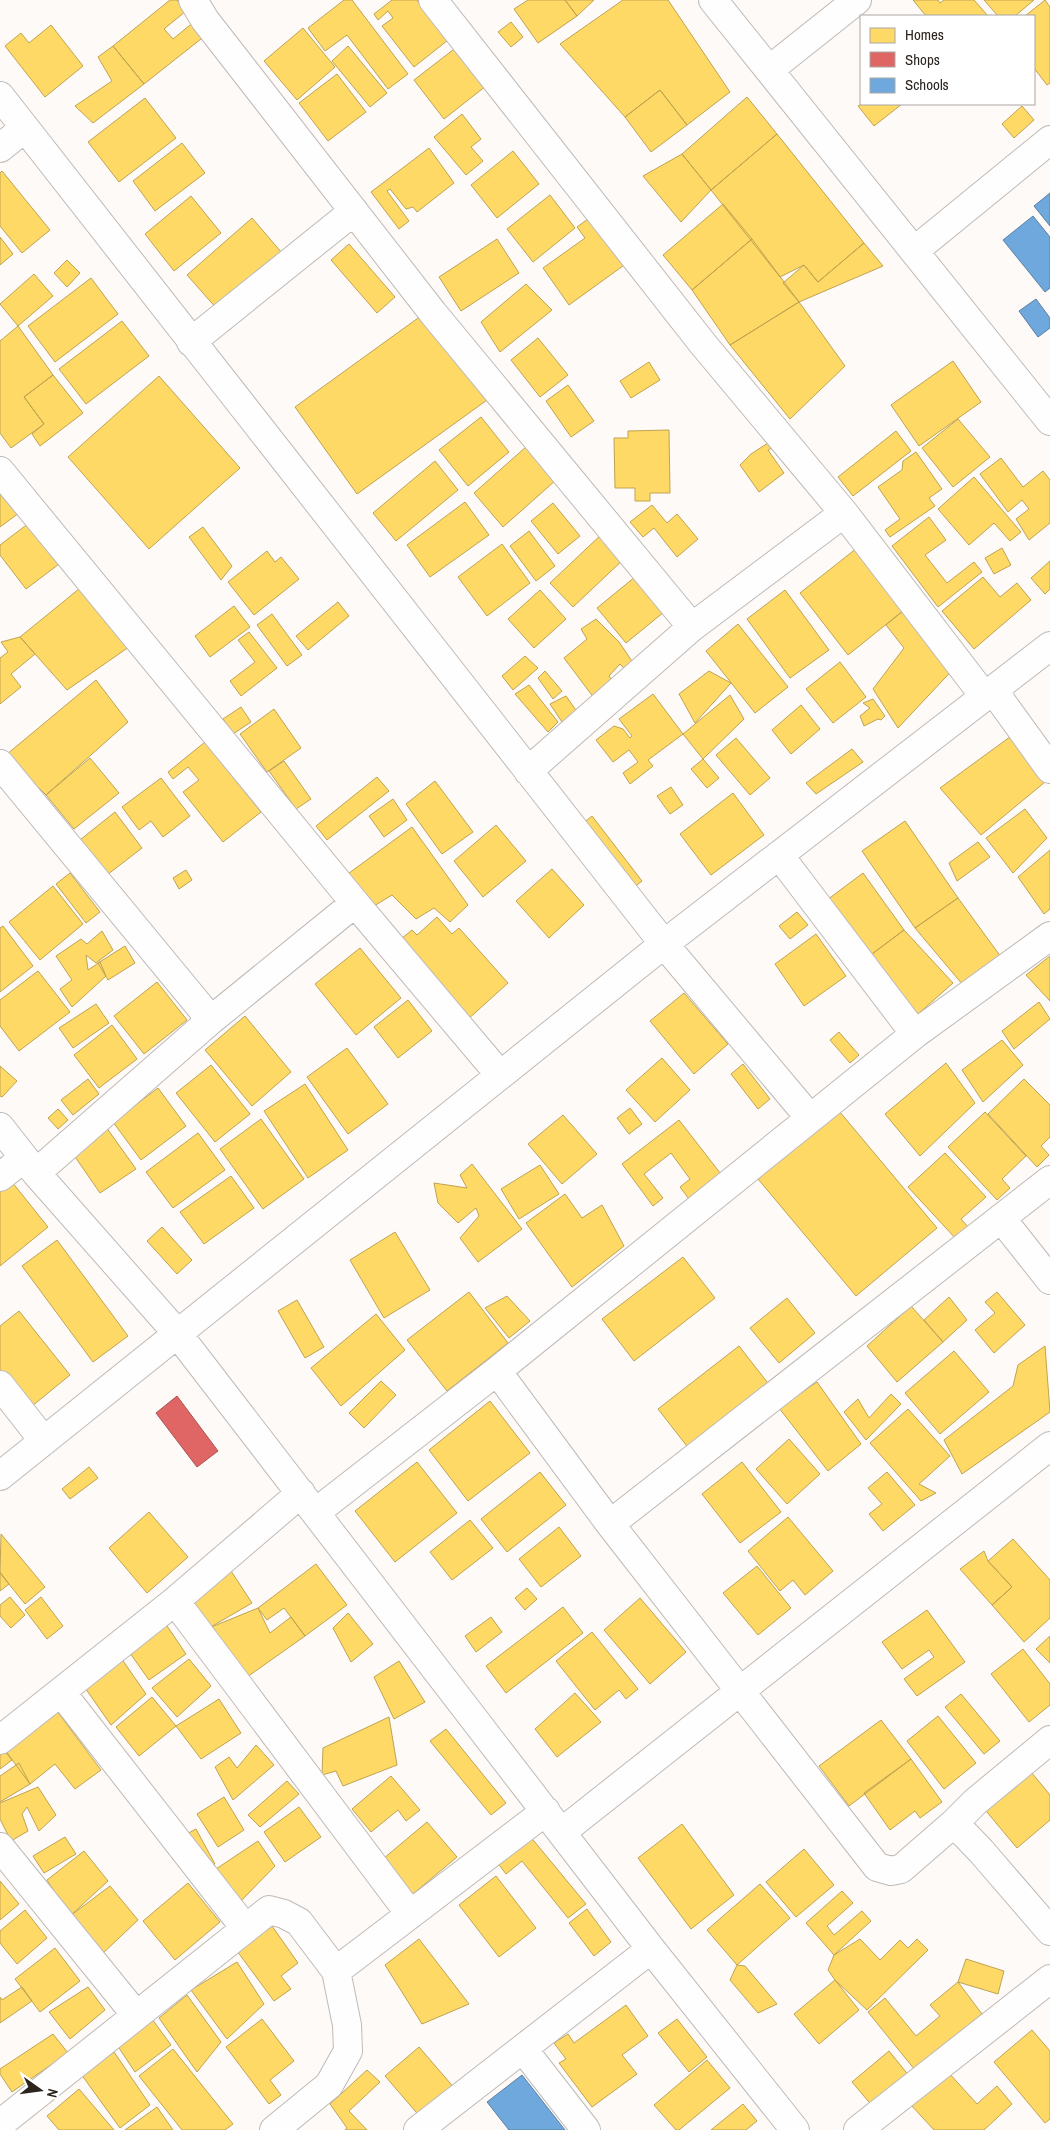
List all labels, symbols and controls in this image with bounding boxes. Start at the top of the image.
legend [860,15,1035,105]
text: Homes [905,24,944,45]
text: Shops [905,49,940,70]
text: Schools [905,74,949,95]
north arrow [15,2065,65,2115]
text: N [43,2087,62,2099]

